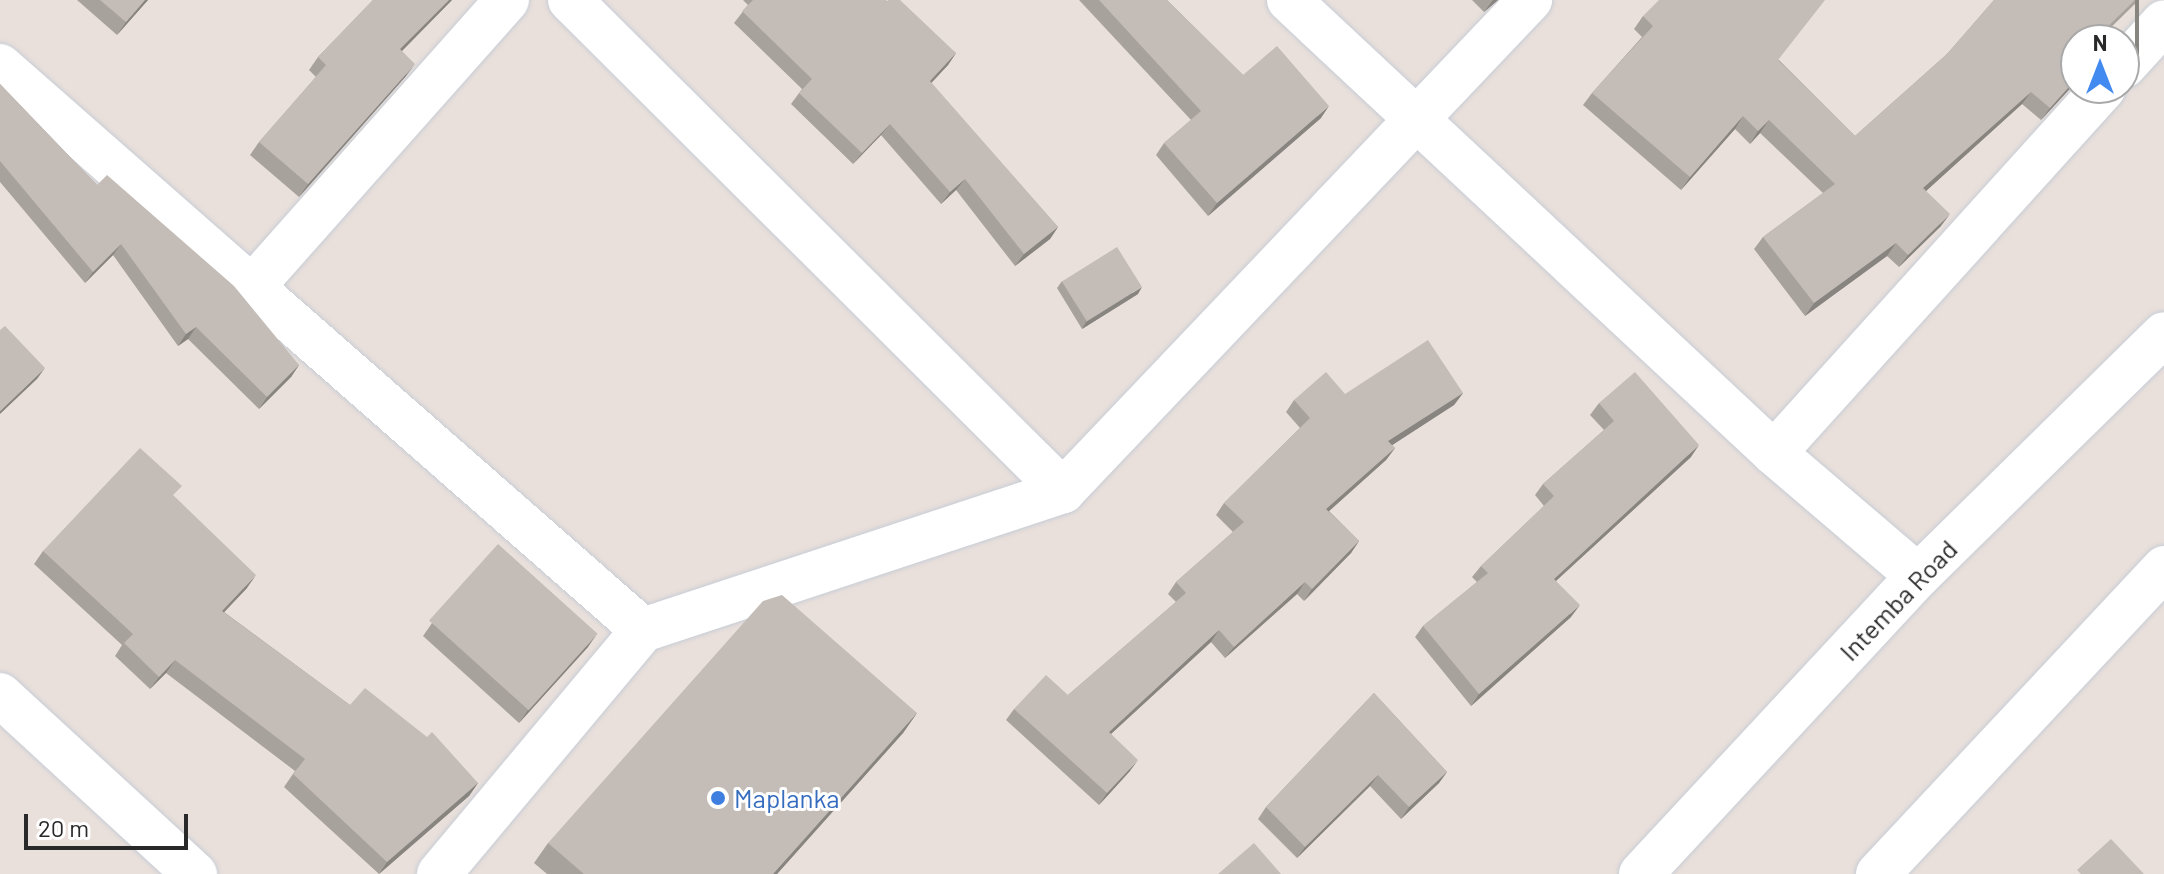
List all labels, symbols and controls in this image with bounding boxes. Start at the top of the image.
north arrow [2060,24,2140,104]
text: N [2093,29,2107,55]
street label: Intemba Road [1833,533,1963,667]
place label: Maplanka [734,782,840,814]
marker: Maplanka [709,789,727,807]
scale bar [28,798,192,848]
text: 20 m [38,813,89,842]

